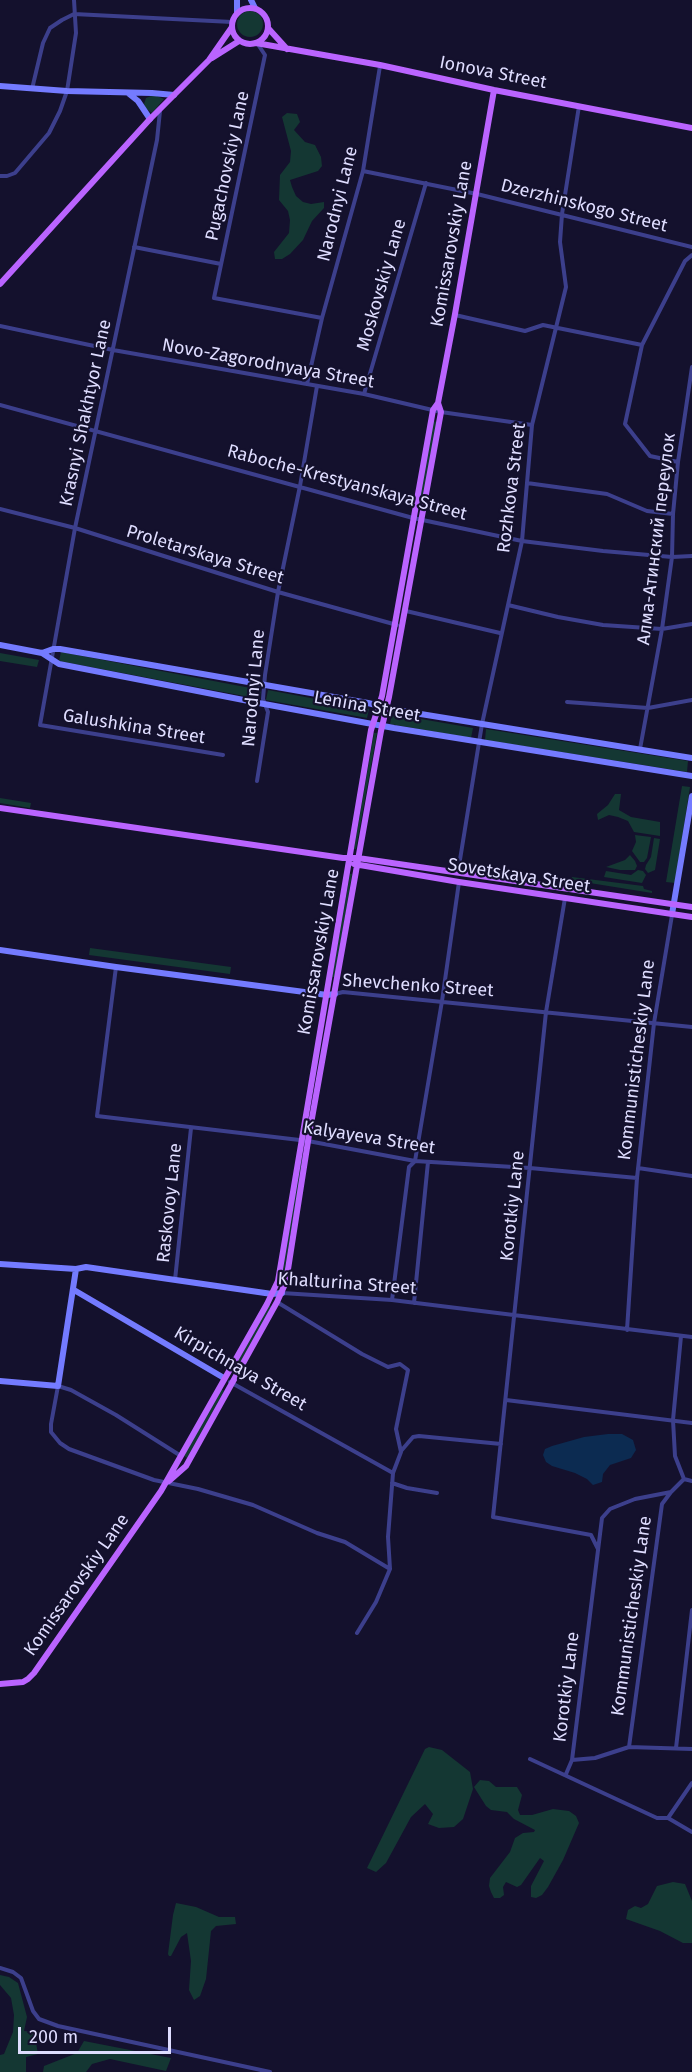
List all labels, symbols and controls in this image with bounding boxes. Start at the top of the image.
street label: Ionova Street [438,52,548,94]
street label: Pugachovskiy Lane [202,89,254,243]
street label: Narodnyi Lane [313,144,363,264]
street label: Komissarovskiy Lane [427,159,477,329]
street label: Dzerzhinskogo Street [498,175,670,237]
street label: Moskovskiy Lane [353,216,411,354]
street label: Krasnyi Shakhtyor Lane [56,318,116,508]
street label: Novo-Zagorodnyaya Street [160,335,376,393]
street label: Rozhkova Street [493,422,531,554]
street label: Алма-Атинский переулок [633,432,681,646]
street label: Raboche-Krestyanskaya Street [225,441,469,525]
street label: Proletarskaya Street [124,521,286,589]
street label: Narodnyi Lane [238,628,270,748]
street label: Lenina Street [312,687,422,727]
street label: Galushkina Street [61,705,207,749]
street label: Sovetskaya Street [446,854,592,898]
street label: Komissarovskiy Lane [294,867,344,1037]
street label: Kommunisticheskiy Lane [614,958,660,1162]
street label: Shevchenko Street [342,970,494,1002]
street label: Kalyayeva Street [301,1117,437,1159]
street label: Raskovoy Lane [153,1142,187,1264]
street label: Korotkiy Lane [496,1150,530,1262]
street label: Khalturina Street [277,1268,417,1300]
street label: Kirpichnaya Street [170,1322,310,1416]
street label: Komissarovskiy Lane [20,1510,134,1660]
street label: Kommunisticheskiy Lane [607,1514,657,1718]
street label: Korotkiy Lane [550,1631,584,1743]
scale bar [21,2015,174,2053]
text: 200 m [29,2026,78,2048]

